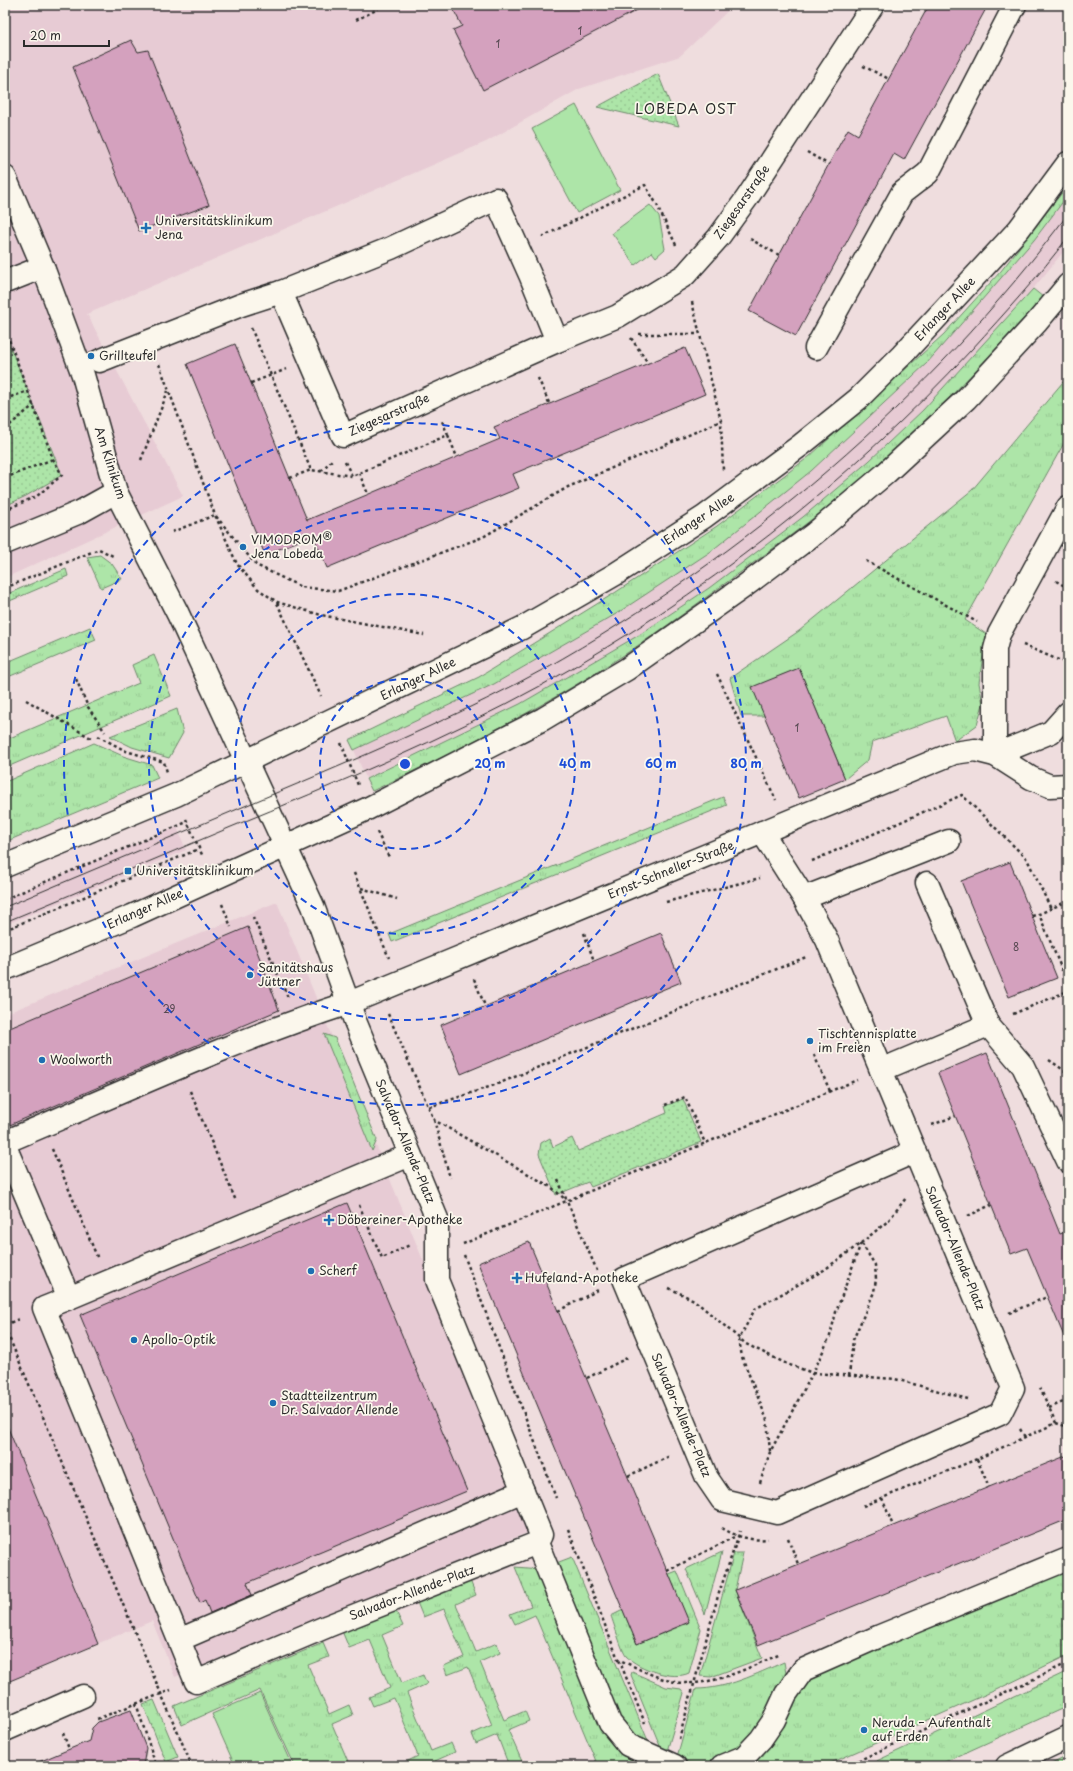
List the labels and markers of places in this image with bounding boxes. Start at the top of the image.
place label: Universitätsklinikum Jena [155,211,273,243]
marker: Universitätsklinikum Jena [140,222,152,234]
place label: Grillteufel [99,346,156,364]
marker: Grillteufel [86,351,96,361]
place label: VIMODROM® Jena Lobeda [251,530,332,562]
marker: VIMODROM® Jena Lobeda [238,542,248,552]
centre of rings [398,757,412,771]
place label: Universitätsklinikum [136,861,254,879]
marker: Universitätsklinikum [123,866,133,876]
place label: Sanitätshaus Jüttner [258,958,334,990]
marker: Sanitätshaus Jüttner [245,970,255,980]
place label: Tischtennisplatte im Freien [818,1024,917,1056]
marker: Tischtennisplatte im Freien [805,1036,815,1046]
place label: Woolworth [50,1050,112,1068]
marker: Woolworth [37,1055,47,1065]
place label: Döbereiner-Apotheke [337,1210,463,1228]
marker: Döbereiner-Apotheke [324,1215,334,1225]
place label: Scherf [319,1261,358,1279]
marker: Scherf [306,1266,316,1276]
place label: Hufeland-Apotheke [525,1268,639,1286]
marker: Hufeland-Apotheke [512,1273,522,1283]
place label: Apollo-Optik [142,1330,216,1348]
marker: Apollo-Optik [129,1335,139,1345]
place label: Stadtteilzentrum Dr. Salvador Allende [281,1386,399,1418]
marker: Stadtteilzentrum Dr. Salvador Allende [268,1398,278,1408]
place label: Neruda – Aufenthalt auf Erden [872,1713,991,1745]
marker: Neruda – Aufenthalt auf Erden [859,1725,869,1735]

